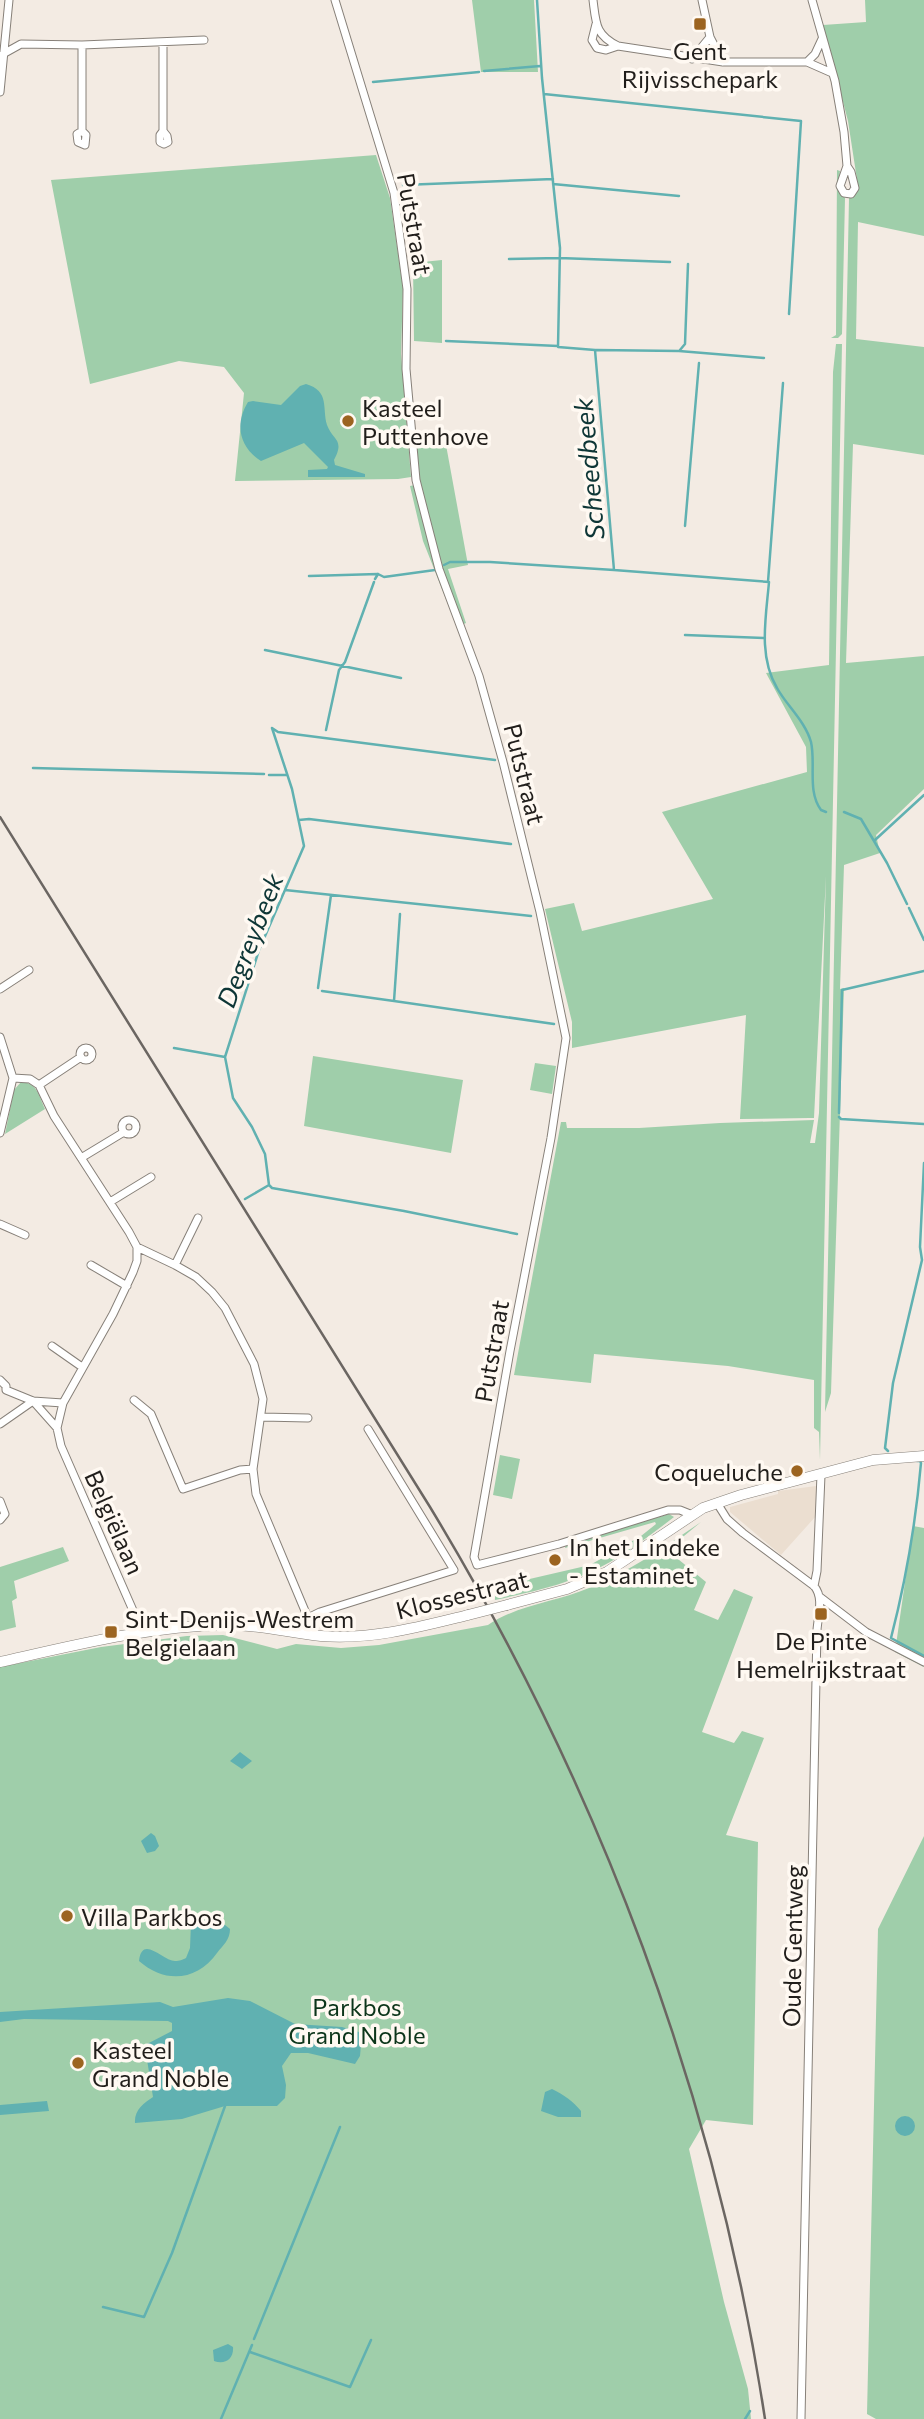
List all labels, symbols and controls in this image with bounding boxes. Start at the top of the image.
marker: Gent Rijvisschepark [692,16,708,32]
place label: Gent Rijvisschepark [622,36,778,93]
street label: Putstraat [392,171,438,278]
place label: Kasteel Puttenhove [362,393,489,450]
water label: Scheedbeek [566,396,610,541]
marker: Kasteel Puttenhove [340,413,356,429]
street label: Putstraat [498,720,552,828]
water label: Degreybeek [209,868,289,1011]
street label: Putstraat [468,1297,514,1404]
place label: Coqueluche [654,1457,783,1486]
marker: Coqueluche [789,1463,805,1479]
street label: Belgiëlaan [79,1465,151,1579]
place label: In het Lindeke - Estaminet [569,1532,720,1589]
marker: In het Lindeke - Estaminet [547,1552,563,1568]
street label: Klossestraat [393,1563,532,1624]
place label: Sint-Denijs-Westrem Belgielaan [125,1604,354,1661]
marker: De Pinte Hemelrijkstraat [813,1606,829,1622]
marker: Sint-Denijs-Westrem Belgielaan [103,1624,119,1640]
place label: De Pinte Hemelrijkstraat [736,1626,906,1683]
street label: Oude Gentweg [776,1865,808,2027]
place label: Villa Parkbos [81,1902,222,1931]
marker: Villa Parkbos [59,1908,75,1924]
park label: Parkbos Grand Noble [288,1992,426,2049]
place label: Kasteel Grand Noble [92,2035,229,2092]
marker: Kasteel Grand Noble [70,2055,86,2071]

